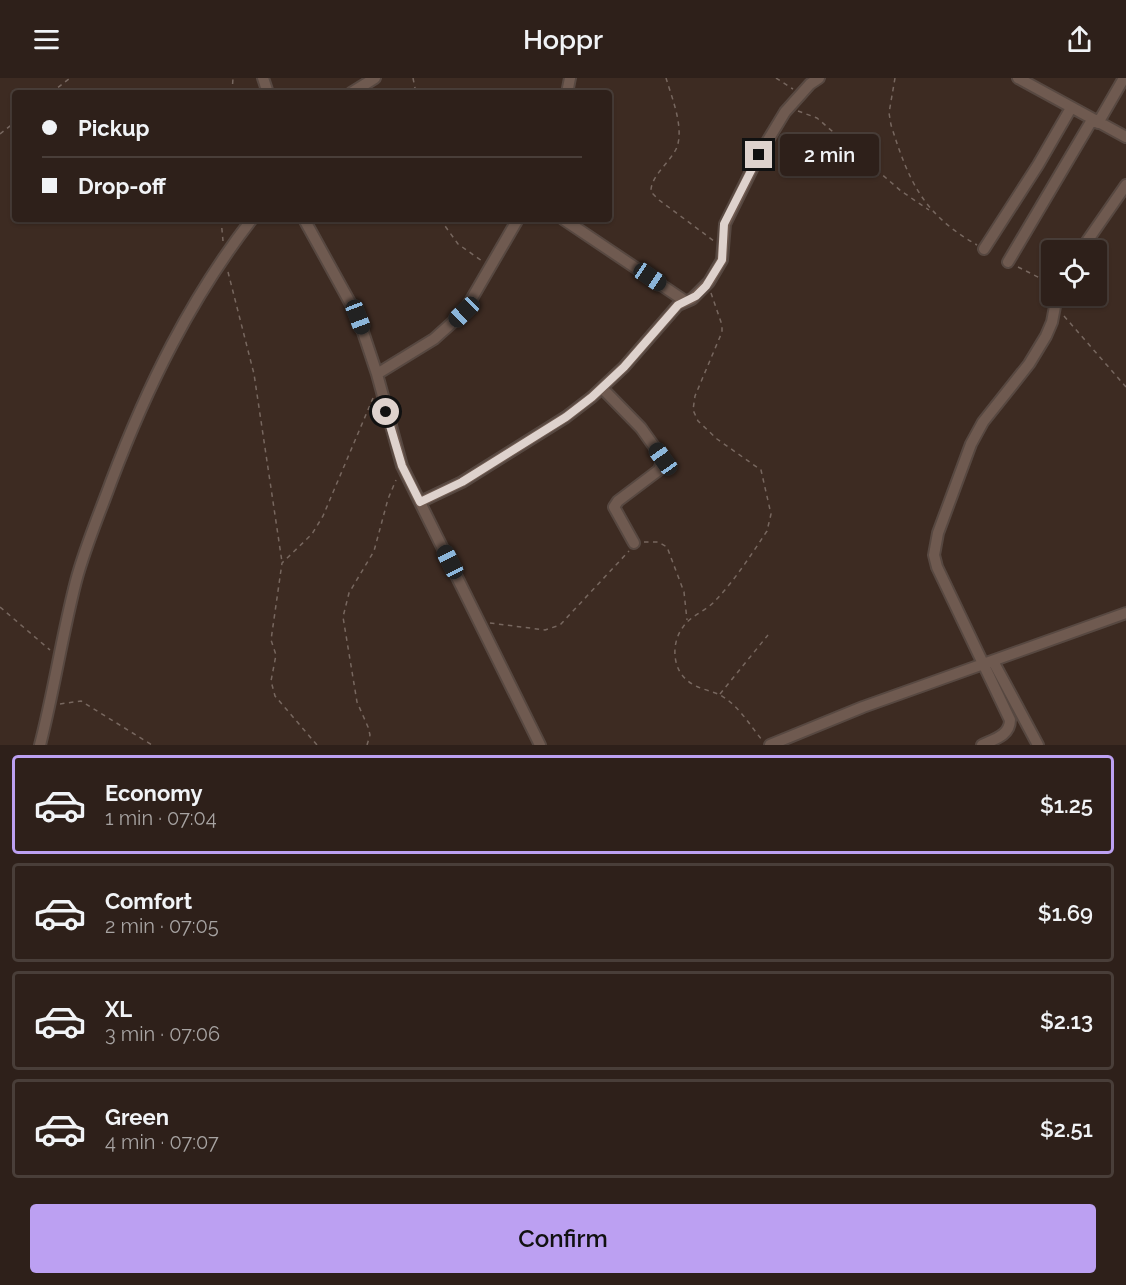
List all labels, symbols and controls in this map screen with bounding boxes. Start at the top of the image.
icon: menu [30,23,63,56]
icon: share [1063,23,1096,56]
text: Hoppr [523,24,603,55]
text: Pickup [78,115,150,141]
callout: 2 min [780,134,879,176]
route end [745,141,772,168]
text: 2 min [804,143,855,167]
text: Drop-off [78,173,166,199]
map controls [1041,240,1107,306]
button: locate [1041,240,1107,306]
car [630,259,670,295]
car [445,293,483,331]
car [343,297,373,337]
route start [372,398,399,425]
car [645,439,681,479]
car [434,542,466,582]
icon: car [33,778,87,832]
text: Economy [105,780,203,806]
text: $1.25 [1040,792,1093,818]
text: 1 min · 07:04 [105,806,217,830]
icon: car [33,886,87,940]
text: Comfort [105,888,192,914]
text: $1.69 [1038,900,1093,926]
text: 2 min · 07:05 [105,914,219,938]
icon: car [33,994,87,1048]
text: XL [105,996,132,1022]
text: $2.13 [1040,1008,1093,1034]
text: 3 min · 07:06 [105,1022,220,1046]
icon: car [33,1102,87,1156]
text: Green [105,1104,169,1130]
text: $2.51 [1040,1116,1093,1142]
text: 4 min · 07:07 [105,1130,219,1154]
button: Confirm [30,1204,1096,1273]

